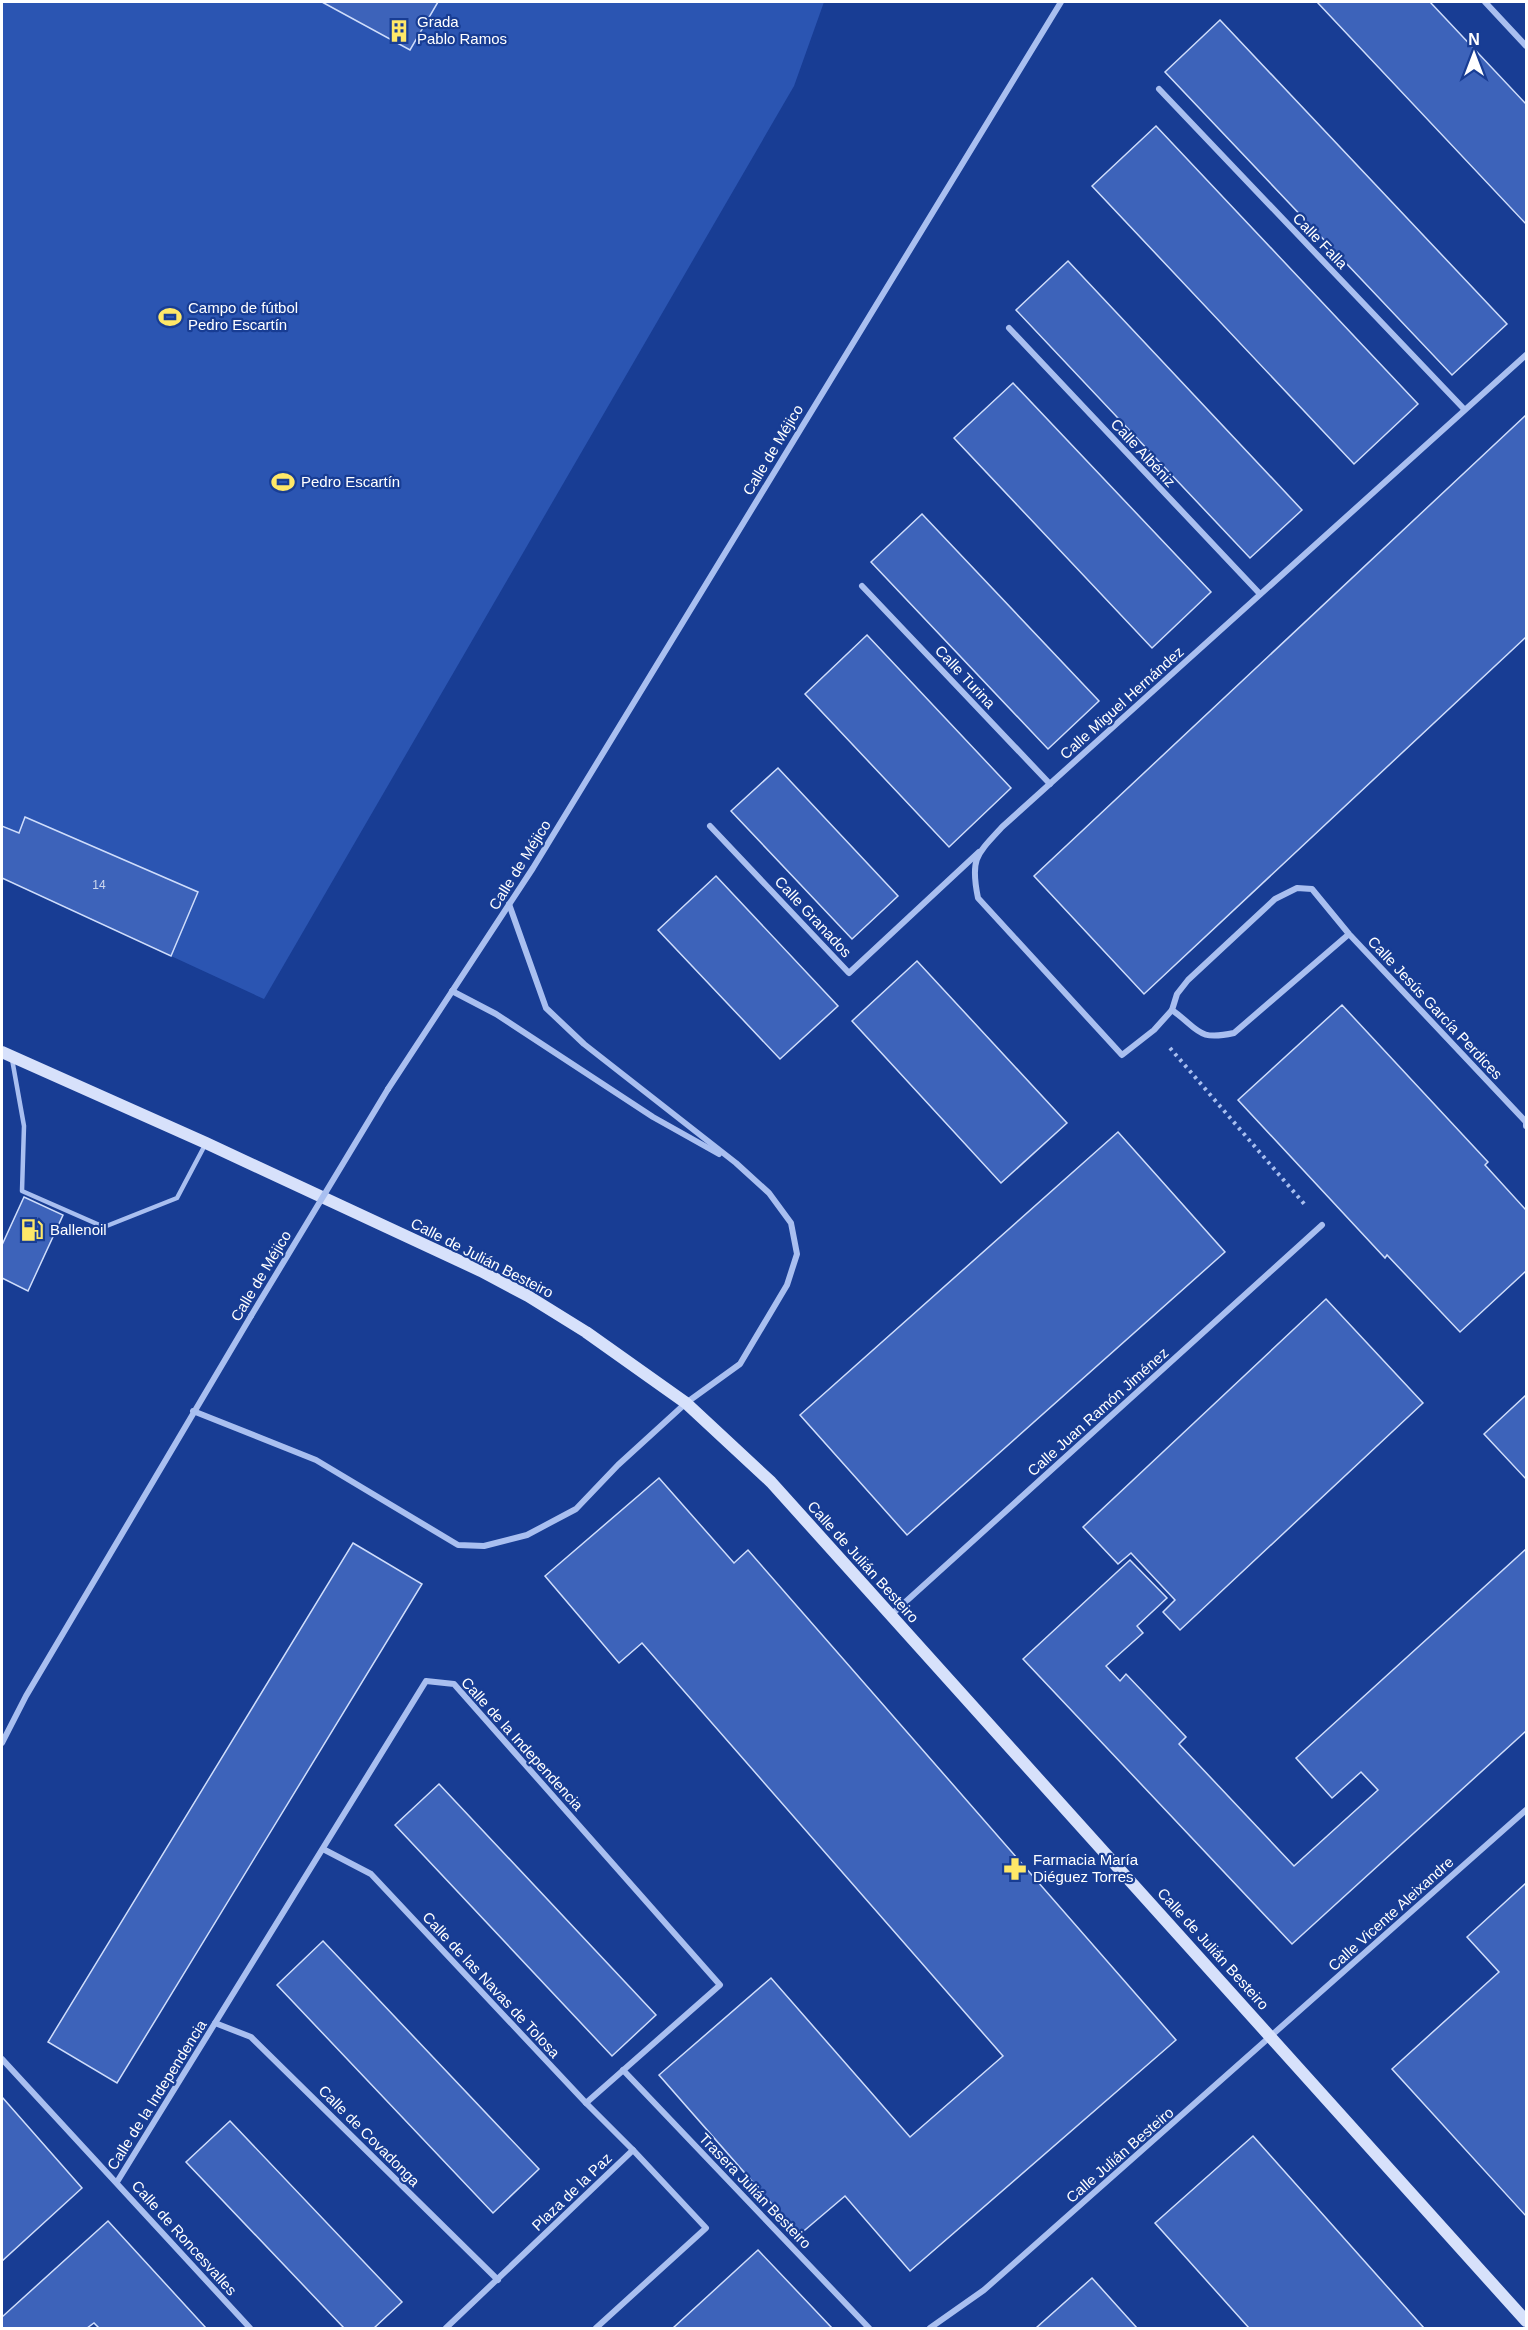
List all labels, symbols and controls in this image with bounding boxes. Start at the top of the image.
place label: Grada Pablo Ramos [417,13,507,47]
building icon: Grada Pablo Ramos [386,18,412,44]
north arrow [1444,24,1504,84]
text: N [1468,31,1480,48]
street label: Calle Falla [1290,209,1352,273]
place label: Campo de fútbol Pedro Escartín [188,299,298,333]
sports icon: Campo de fútbol Pedro Escartín [157,304,183,330]
street label: Calle de Méjico [739,401,806,498]
street label: Calle Albéniz [1108,415,1179,490]
sports icon: Pedro Escartín [270,469,296,495]
place label: Pedro Escartín [301,473,400,490]
street label: Calle Turina [932,642,999,712]
street label: Calle Miguel Hernández [1056,643,1187,763]
street label: Calle de Méjico [485,817,554,913]
street label: Calle Granados [772,873,855,961]
house number: 14 [92,878,106,892]
street label: Calle Jesús García Perdices [1365,933,1506,1083]
street label: Calle de Julián Besteiro [408,1214,556,1301]
fuel station icon: Ballenoil [19,1217,45,1243]
place label: Ballenoil [50,1221,107,1238]
street label: Calle de Méjico [227,1227,294,1324]
street label: Calle Juan Ramón Jiménez [1024,1344,1172,1479]
street label: Calle de Julián Besteiro [804,1497,922,1626]
street label: Calle de la Independencia [458,1674,587,1814]
place label: Farmacia María Diéguez Torres [1033,1851,1139,1885]
street label: Calle Vicente Aleixandre [1325,1853,1457,1974]
pharmacy icon: Farmacia María Diéguez Torres [1002,1856,1028,1882]
street label: Calle de Julián Besteiro [1154,1884,1272,2013]
street label: Calle de las Navas de Tolosa [419,1908,564,2062]
street label: Calle de la Independencia [103,2016,210,2173]
street label: Calle de Covadonga [315,2082,424,2190]
street label: Calle Julián Besteiro [1062,2103,1177,2206]
street label: Trasera Julián Besteiro [696,2129,815,2252]
street label: Plaza de la Paz [528,2149,615,2234]
street label: Calle de Roncesvalles [128,2177,240,2299]

